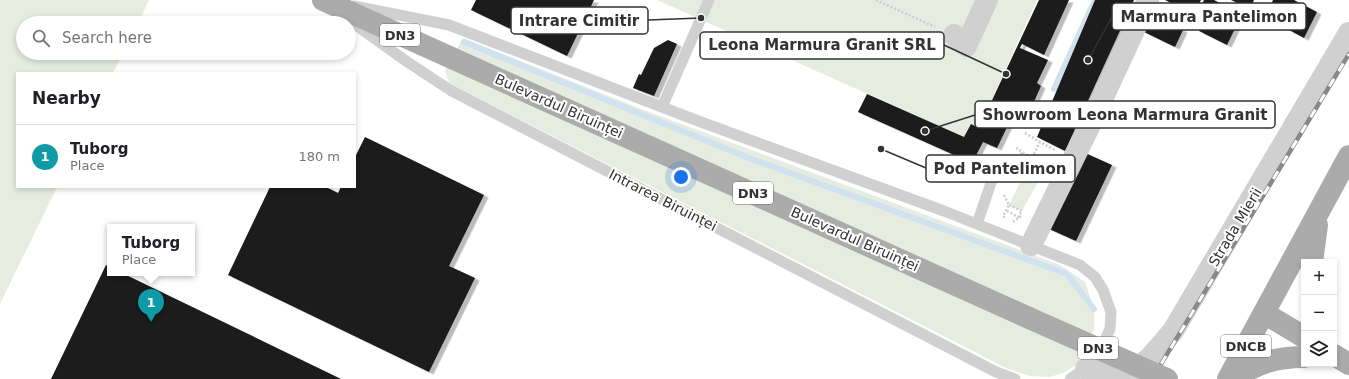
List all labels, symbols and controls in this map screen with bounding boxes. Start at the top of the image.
callout: Marmura Pantelimon [1112,3,1306,30]
callout: Intrare Cimitir [511,7,648,34]
text: Marmura Pantelimon [1120,8,1298,26]
text: Intrare Cimitir [519,12,640,30]
search box [16,16,356,60]
road number: DN3 [380,24,420,46]
icon: search [30,27,52,49]
text: Search here [62,29,152,47]
callout: Leona Marmura Granit SRL [700,32,944,59]
text: Leona Marmura Granit SRL [708,36,936,54]
street label: Bulevardul Biruinței [492,71,625,142]
text: Nearby [32,88,101,108]
callout: Showroom Leona Marmura Granit [975,101,1275,128]
text: Showroom Leona Marmura Granit [983,106,1267,124]
text: Tuborg [70,140,128,158]
text: 1 [40,149,50,164]
text: 180 m [298,149,340,164]
callout: Pod Pantelimon [926,155,1075,182]
text: Place [70,158,105,173]
text: Pod Pantelimon [934,160,1066,178]
street label: Intrarea Biruinței [606,166,720,235]
your location [671,167,691,187]
road number: DN3 [733,182,773,204]
street label: Strada Mierii [1205,185,1265,269]
street label: Bulevardul Biruinței [788,204,921,275]
popup [107,224,195,276]
text: Tuborg [122,234,180,252]
text: Place [122,252,156,267]
map controls [1301,259,1337,367]
button: + [1301,259,1337,295]
pin: 1 [138,289,164,322]
button: − [1301,295,1337,331]
button: layers [1301,331,1337,367]
road number: DNCB [1221,335,1271,357]
road number: DN3 [1078,337,1118,359]

